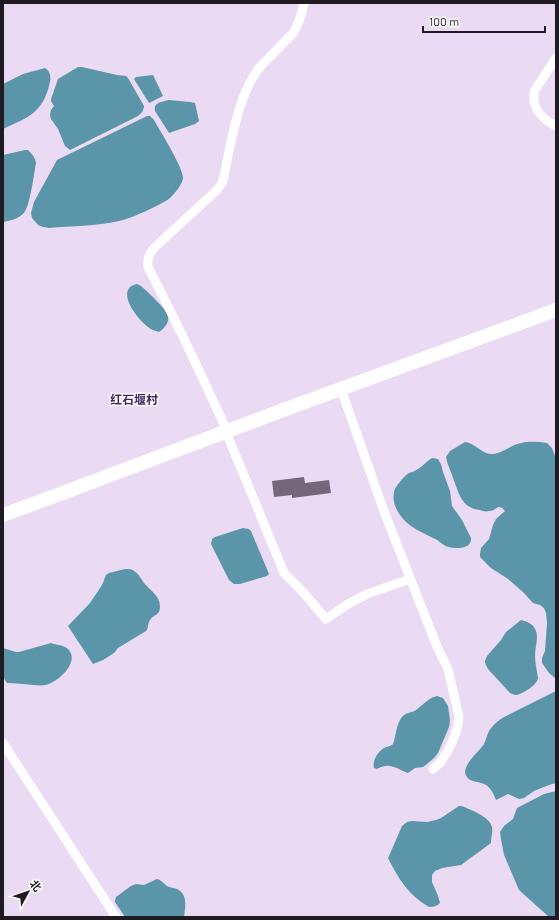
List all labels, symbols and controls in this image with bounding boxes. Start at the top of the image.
scale bar [423,8,545,34]
text: 100 m [429,14,459,28]
district label: 红石堰村 [110,392,158,406]
north arrow [8,872,48,912]
text: 北 [28,877,45,894]

